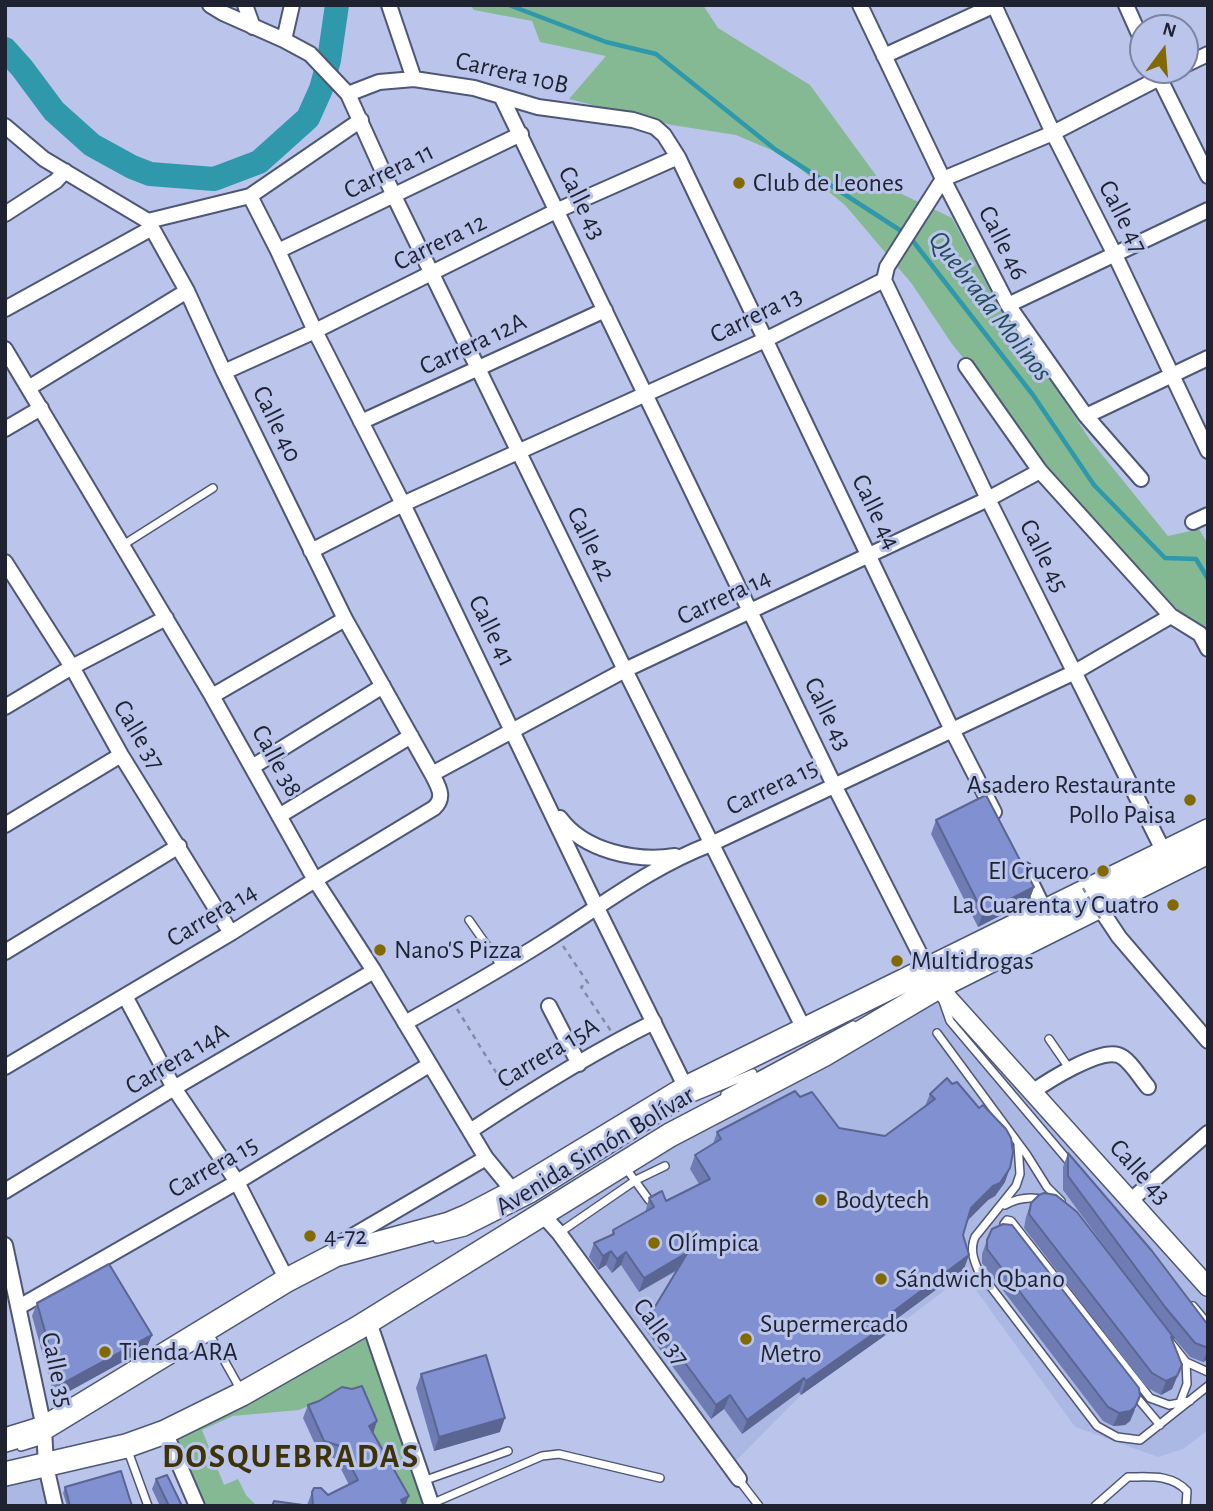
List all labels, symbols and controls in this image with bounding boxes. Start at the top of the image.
north arrow [1129,14,1199,84]
text: N [1160,19,1178,41]
street label: Carrera 10B [452,45,572,101]
street label: Carrera 11 [339,136,439,206]
street label: Calle 43 [551,161,613,245]
place label: Club de Leones [753,167,904,199]
marker: Club de Leones [731,175,747,191]
street label: Calle 47 [1091,175,1155,259]
street label: Calle 46 [971,201,1035,285]
street label: Carrera 12 [389,206,491,278]
water label: Quebrada Molinos [921,224,1059,388]
street label: Carrera 13 [705,279,807,351]
street label: Carrera 12A [415,306,531,382]
street label: Calle 40 [245,381,309,467]
street label: Calle 44 [845,469,907,555]
street label: Calle 42 [560,502,622,586]
street label: Calle 45 [1012,514,1076,598]
street label: Carrera 14 [672,562,776,632]
street label: Calle 41 [461,590,523,672]
street label: Calle 43 [797,672,859,756]
street label: Calle 37 [106,694,172,776]
street label: Calle 38 [245,719,309,803]
street label: Carrera 15 [721,751,823,823]
place label: Asadero Restaurante Pollo Paisa [967,769,1176,830]
marker: Asadero Restaurante Pollo Paisa [1182,792,1198,808]
place label: El Crucero [988,855,1089,887]
marker: El Crucero [1095,863,1111,879]
street label: Carrera 14 [161,876,263,954]
place label: La Cuarenta y Cuatro [952,889,1159,921]
marker: La Cuarenta y Cuatro [1165,897,1181,913]
place label: Nano'S Pizza [394,934,522,966]
marker: Nano'S Pizza [372,942,388,958]
place label: Multidrogas [911,945,1034,977]
marker: Multidrogas [889,953,905,969]
street label: Carrera 15A [491,1010,605,1096]
street label: Carrera 14A [120,1016,234,1102]
street label: Avenida Simón Bolívar [490,1079,700,1223]
street label: Carrera 15 [163,1129,263,1205]
street label: Calle 43 [1102,1133,1178,1211]
place label: Bodytech [835,1184,929,1216]
marker: Bodytech [813,1192,829,1208]
place label: 4-72 [324,1220,367,1252]
place label: Olímpica [668,1227,759,1259]
marker: 4-72 [302,1228,318,1244]
marker: Olímpica [646,1235,662,1251]
place label: Sándwich Qbano [895,1263,1065,1295]
marker: Sándwich Qbano [873,1271,889,1287]
street label: Calle 37 [626,1292,696,1372]
place label: Supermercado Metro [760,1308,908,1370]
street label: Calle 35 [34,1329,80,1411]
marker: Supermercado Metro [738,1331,754,1347]
place label: Tienda ARA [119,1336,238,1368]
marker: Tienda ARA [97,1344,113,1360]
district label: DOSQUEBRADAS [163,1437,419,1477]

